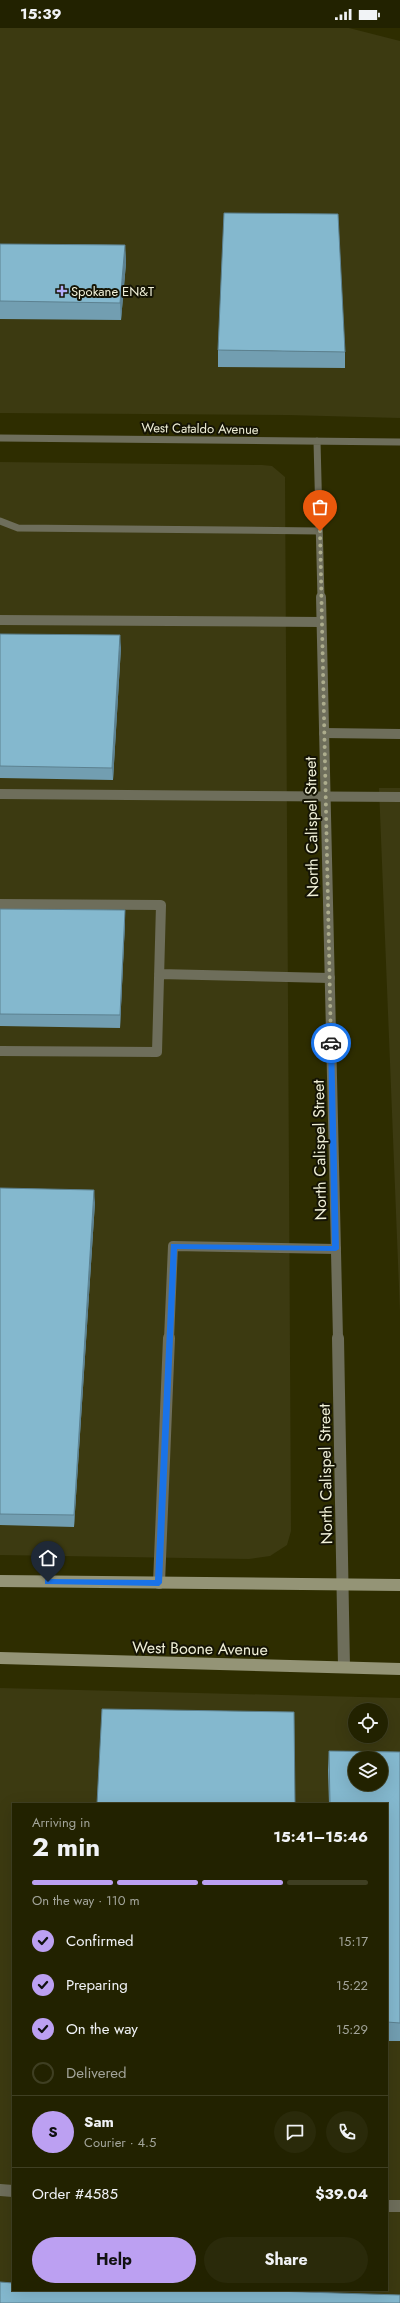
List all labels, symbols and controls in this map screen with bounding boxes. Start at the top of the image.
text: 15:39 [20,3,62,25]
place label: Spokane EN&T [71,282,154,301]
marker: Spokane EN&T [56,285,68,297]
street label: West Cataldo Avenue [141,418,259,439]
pin [303,490,337,531]
icon: bag [309,496,331,518]
street label: North Calispel Street [299,756,324,897]
courier [311,1023,351,1063]
icon: car [320,1032,342,1054]
street label: North Calispel Street [307,1079,332,1220]
street label: North Calispel Street [313,1403,338,1544]
pin [31,1541,65,1582]
icon: home [37,1547,59,1569]
street label: West Boone Avenue [132,1636,268,1661]
map controls [348,1703,388,1791]
button: locate [348,1703,388,1743]
button: layers [348,1751,388,1791]
text: Arriving in [32,1813,90,1832]
text: 15:41–15:46 [273,1826,368,1848]
text: 2 min [32,1828,100,1866]
text: On the way · 110 m [32,1891,140,1910]
icon: check [32,1930,54,1952]
text: Confirmed [66,1930,134,1952]
text: 15:17 [338,1932,368,1951]
icon: check [32,1974,54,1996]
text: Preparing [66,1974,128,1996]
text: 15:22 [336,1976,368,1995]
icon: check [32,2018,54,2040]
text: On the way [66,2018,138,2040]
text: 15:29 [336,2020,368,2039]
text: Delivered [66,2062,127,2084]
text: Sam [84,2111,114,2133]
button: chat [274,2111,316,2153]
button: phone [326,2111,368,2153]
text: S [48,2121,58,2143]
text: Courier · 4.5 [84,2133,156,2152]
text: Order #4585 [32,2183,118,2205]
text: $39.04 [315,2183,368,2205]
button: Help [32,2237,196,2283]
button: Share [204,2237,368,2283]

